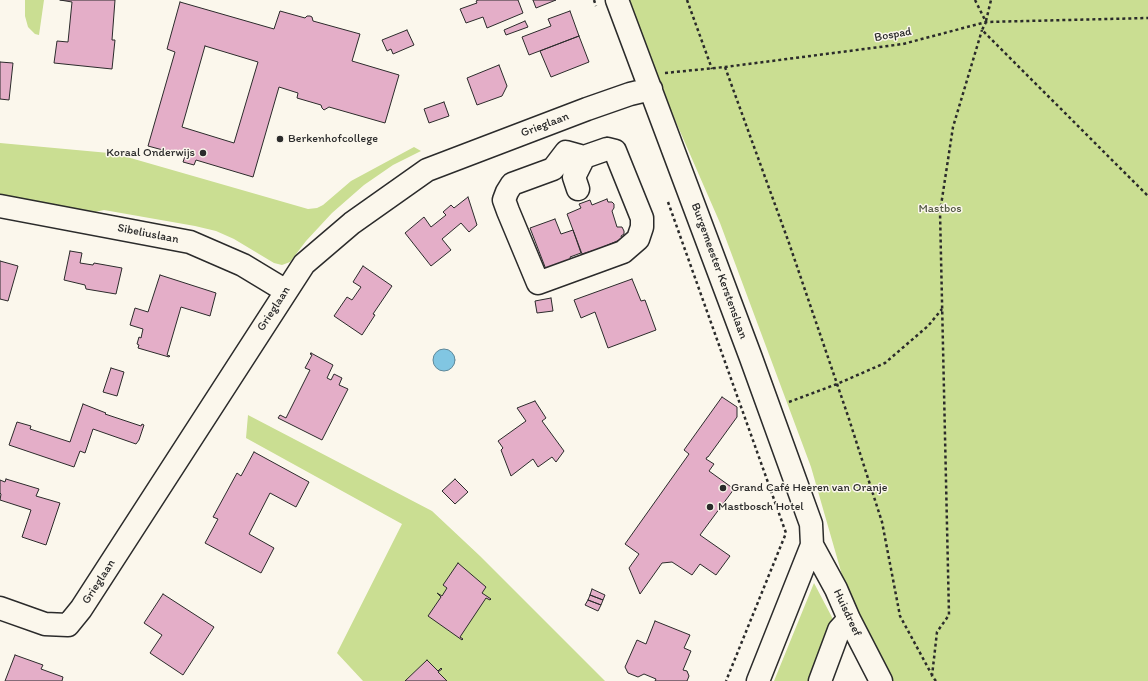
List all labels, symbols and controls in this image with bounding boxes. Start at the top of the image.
street label: Bospad [873,25,913,45]
street label: Grieglaan [519,109,571,141]
place label: Berkenhofcollege [288,132,378,146]
marker: Berkenhofcollege [275,134,285,144]
place label: Koraal Onderwijs [106,146,195,160]
marker: Koraal Onderwijs [198,148,208,158]
street label: Burgemeester Kerstenslaan [688,201,750,341]
park label: Mastbos [918,202,962,216]
street label: Sibeliuslaan [116,221,180,247]
street label: Grieglaan [254,284,294,334]
place label: Grand Café Heeren van Oranje [731,481,887,495]
marker: Grand Café Heeren van Oranje [718,483,728,493]
place label: Mastbosch Hotel [718,500,804,514]
marker: Mastbosch Hotel [705,502,715,512]
street label: Grieglaan [79,557,119,607]
street label: Huisdreef [830,587,864,639]

